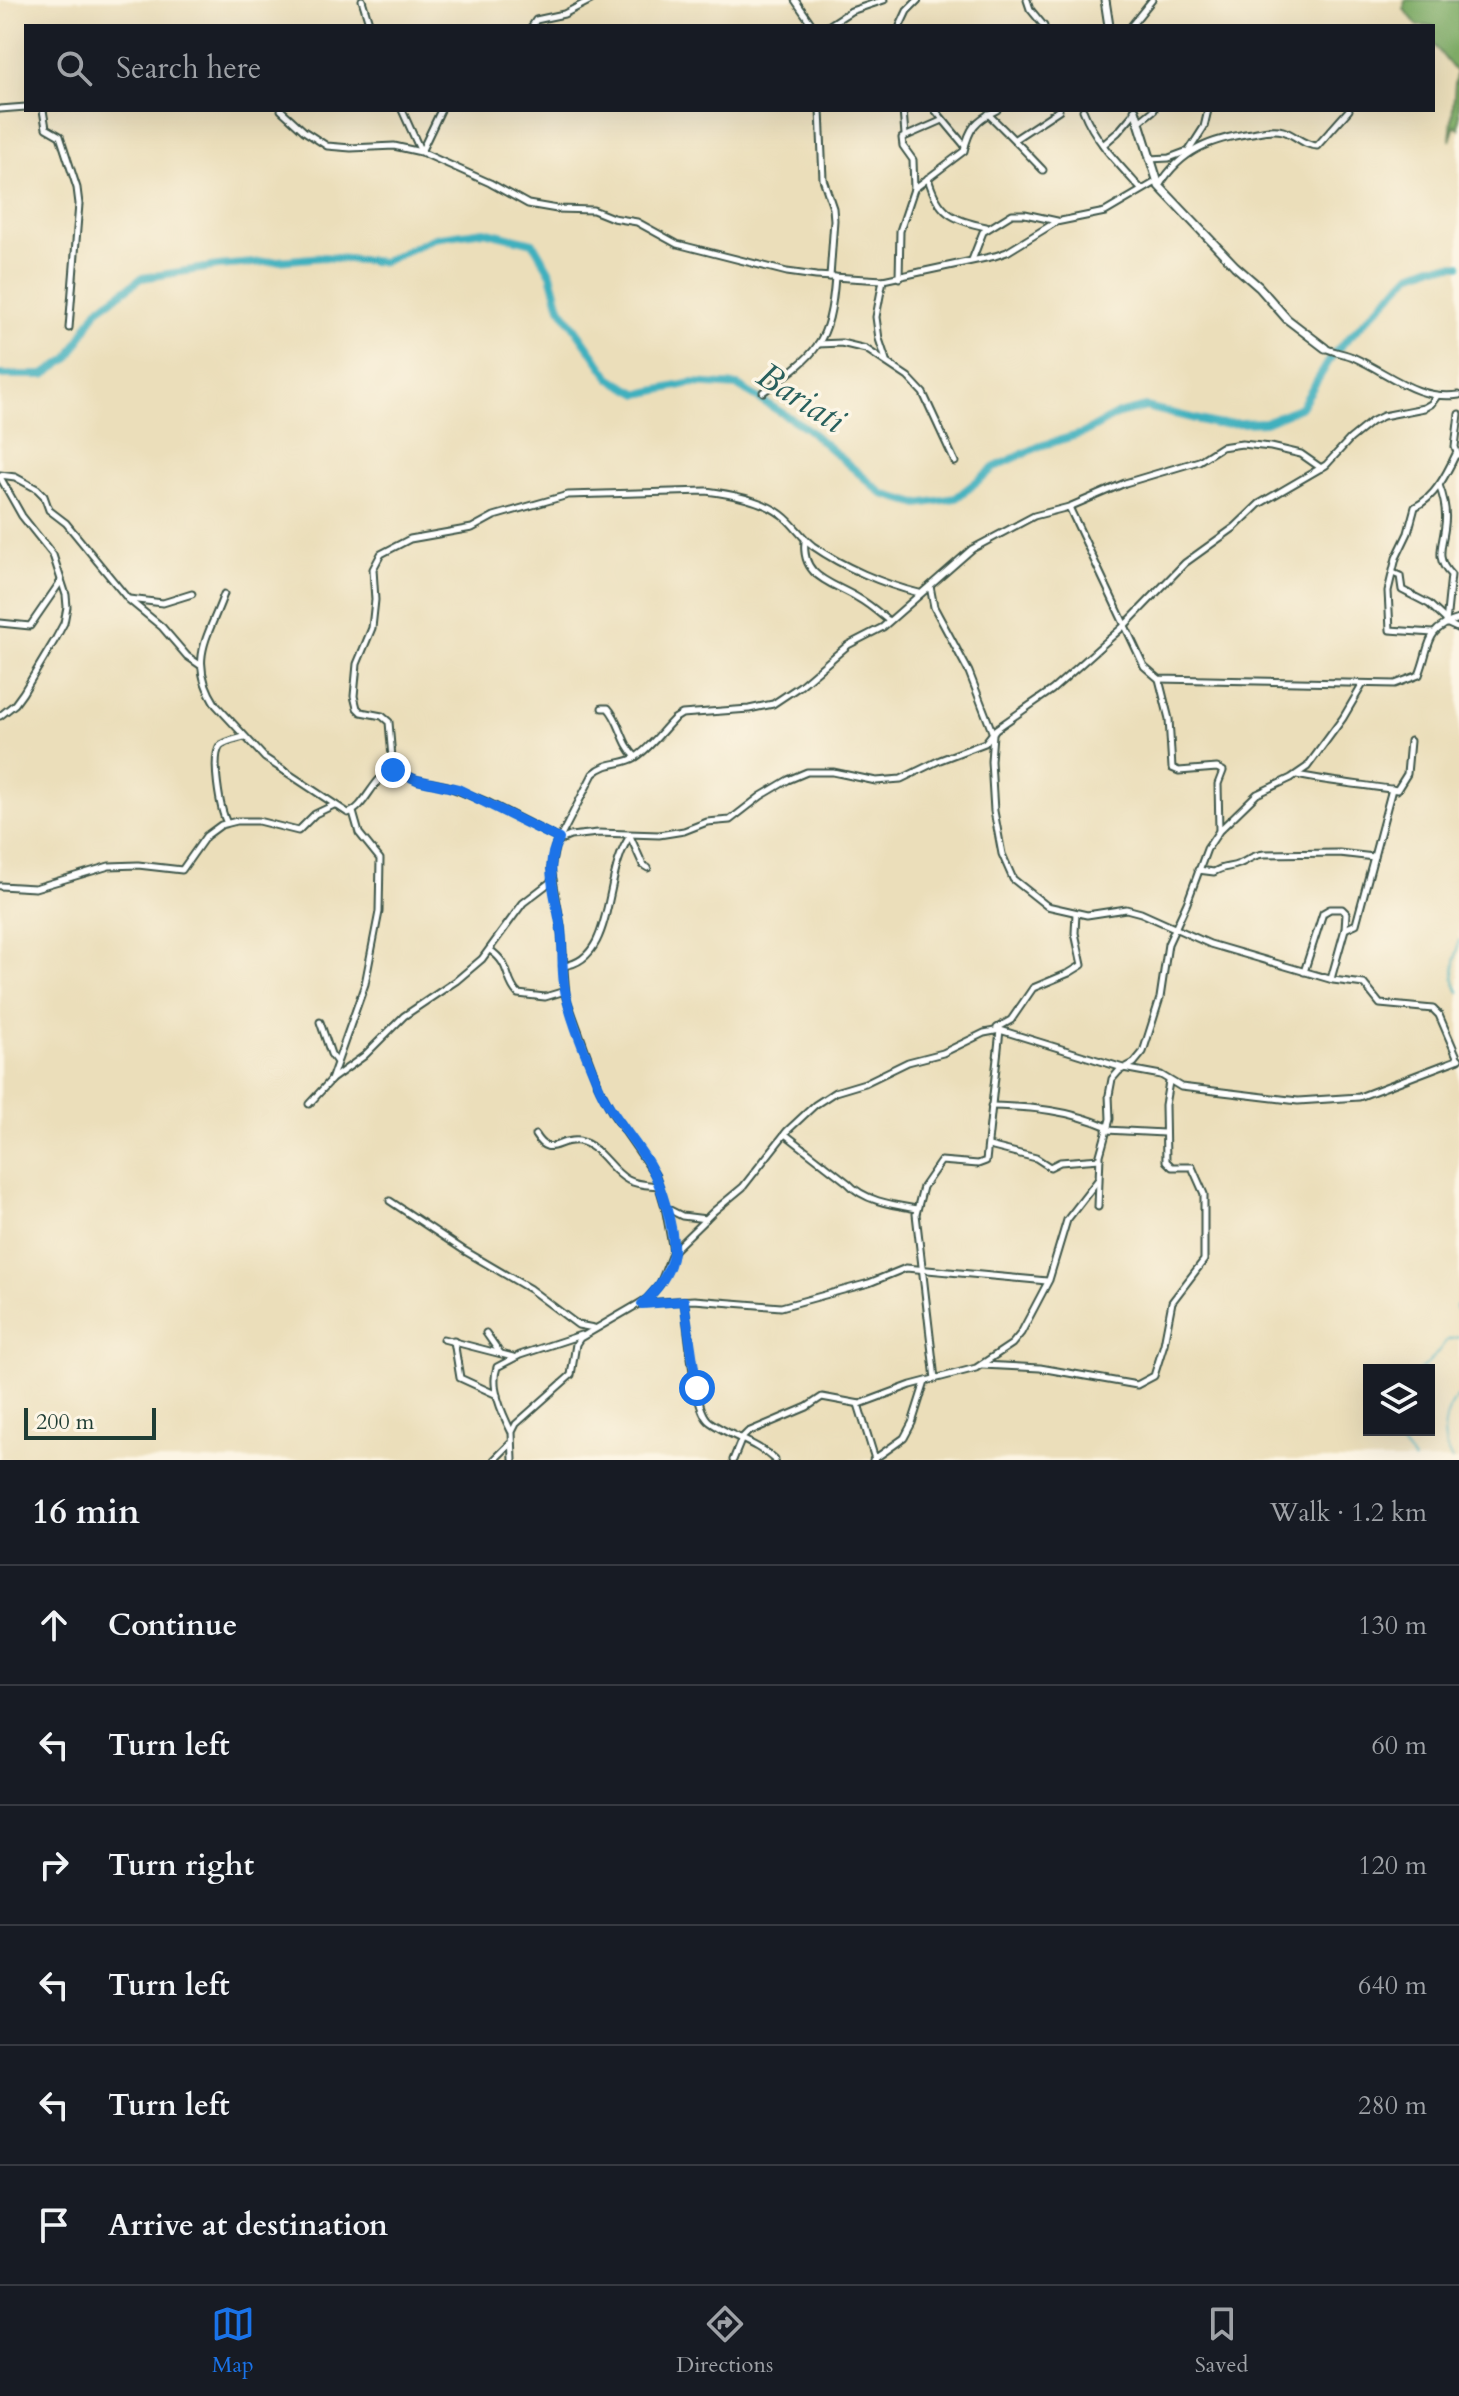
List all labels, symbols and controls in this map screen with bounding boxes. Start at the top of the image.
search box [24,24,1435,112]
icon: search [52,46,96,90]
text: Search here [116,48,261,89]
water label: Bariati [747,351,856,446]
route end [375,752,411,788]
map controls [1363,1364,1435,1436]
button: layers [1363,1364,1435,1436]
route start [679,1370,715,1406]
scale bar [24,1404,156,1440]
text: 200 m [36,1407,94,1437]
text: 16 min [32,1489,140,1535]
text: Walk · 1.2 km [1270,1495,1427,1530]
icon: ahead [32,1603,76,1647]
text: Continue [108,1605,237,1646]
text: 130 m [1358,1608,1427,1643]
icon: left [32,1723,76,1767]
text: Turn left [108,1725,230,1766]
text: 60 m [1371,1728,1427,1763]
icon: right [32,1843,76,1887]
text: Turn right [108,1845,254,1886]
text: 120 m [1358,1848,1427,1883]
icon: left [32,1963,76,2007]
text: Turn left [108,1965,230,2006]
text: 640 m [1358,1968,1427,2003]
icon: left [32,2083,76,2127]
text: Turn left [108,2085,230,2126]
text: 280 m [1358,2088,1427,2123]
icon: arrive [32,2203,76,2247]
text: Arrive at destination [108,2205,388,2246]
tab: Map [211,2302,255,2380]
tab: Directions [676,2302,773,2380]
tab: Saved [1195,2302,1248,2380]

